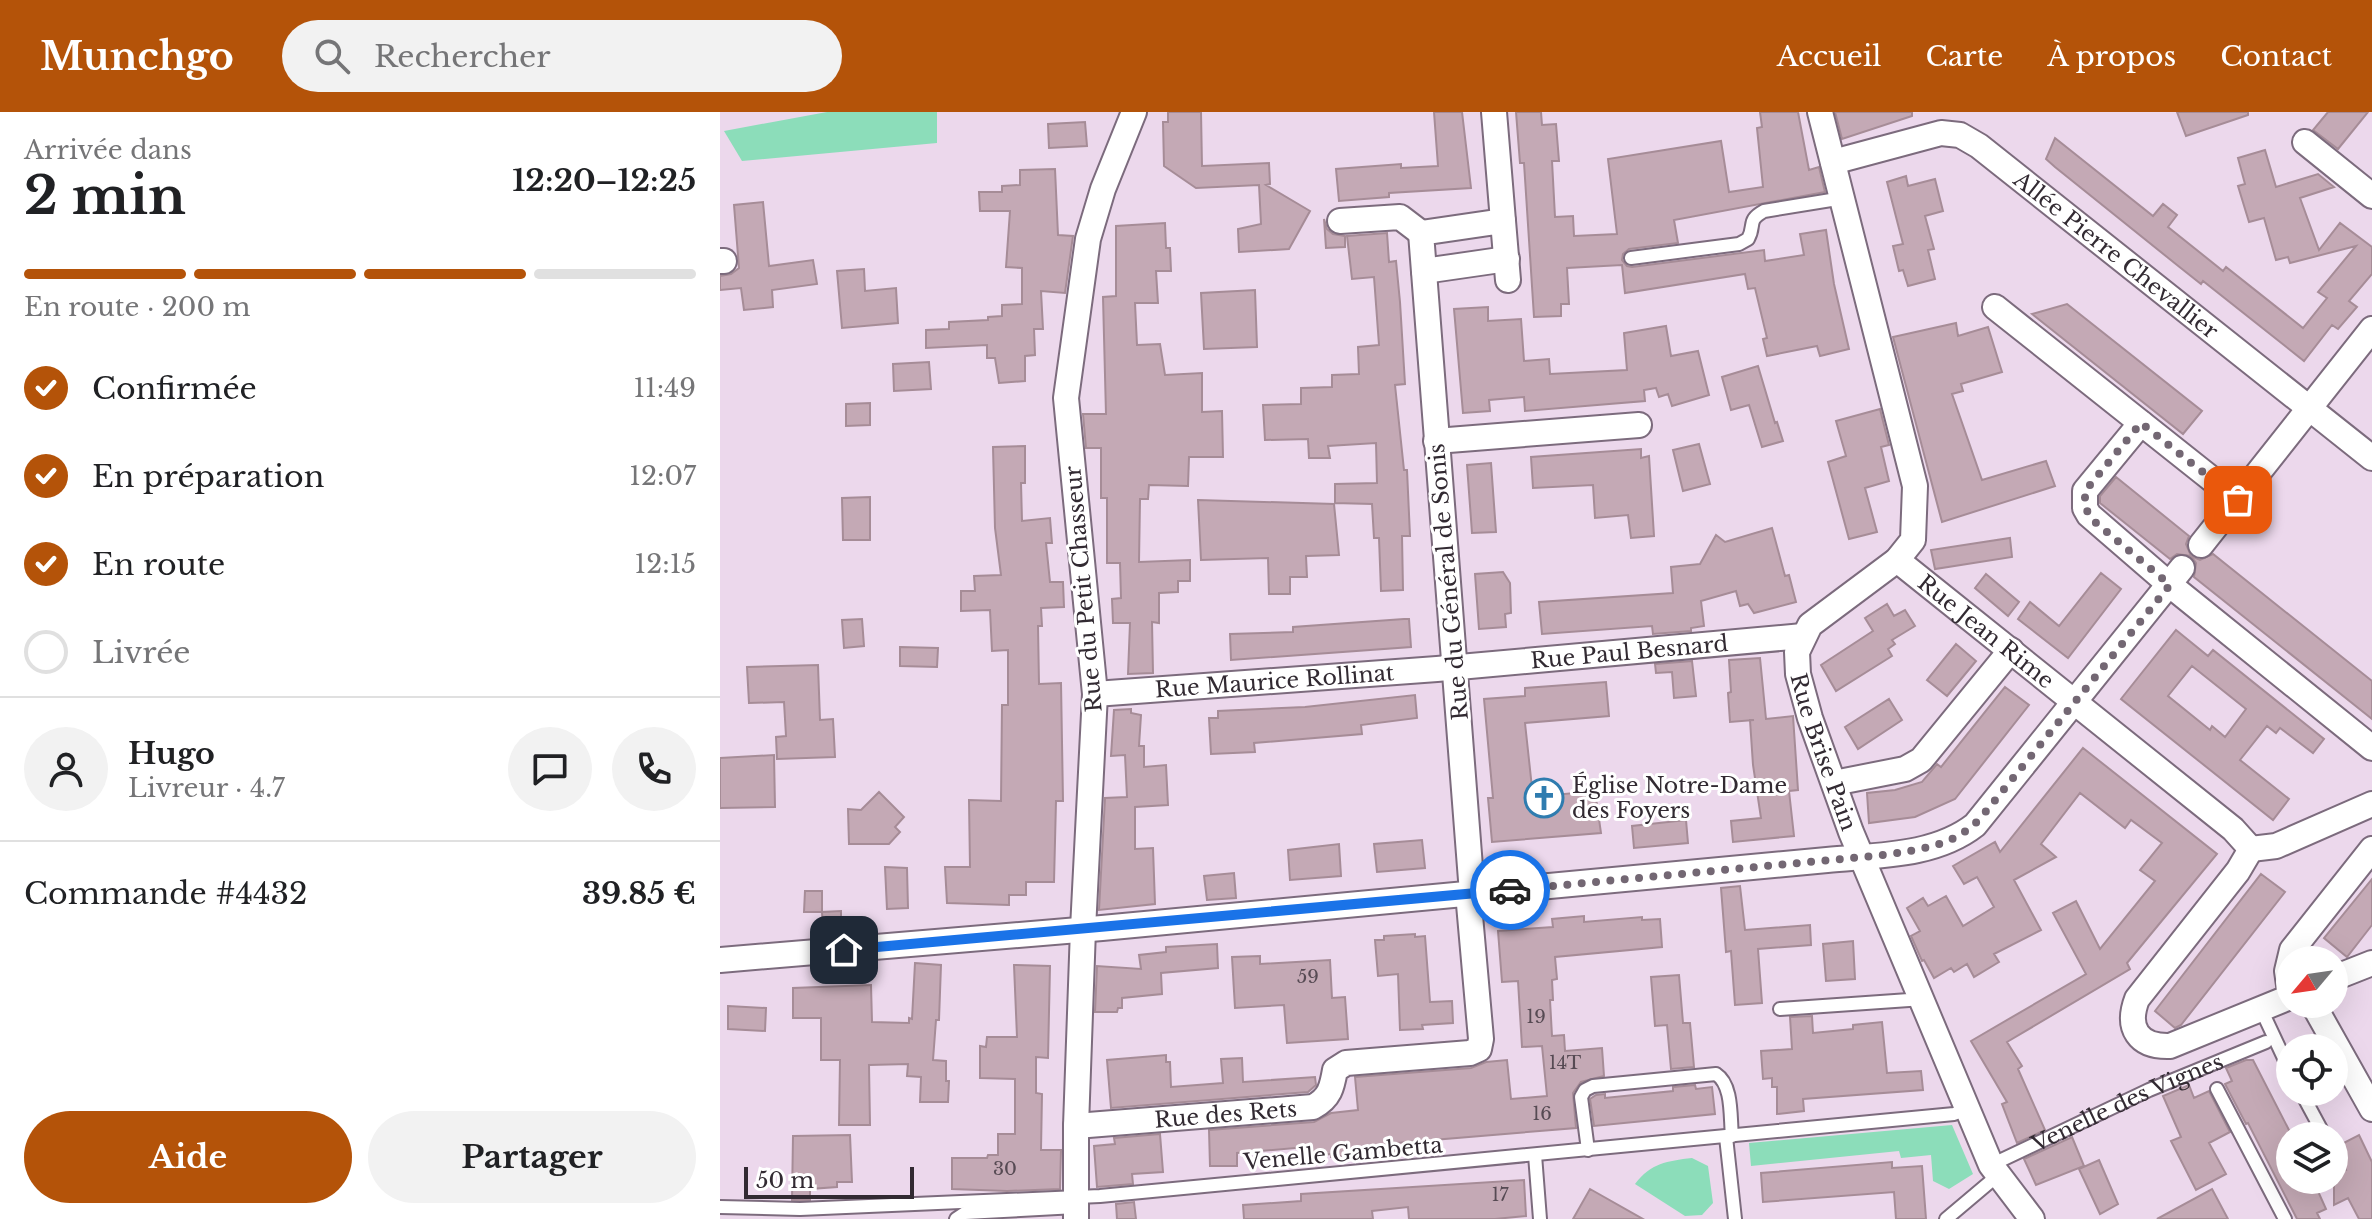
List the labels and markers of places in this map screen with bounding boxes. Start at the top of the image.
pin [2204,466,2272,534]
place label: Église Notre-Dame des Foyers [1572,771,1787,824]
church icon: Église Notre-Dame des Foyers [1523,777,1565,819]
pin [810,916,878,984]

